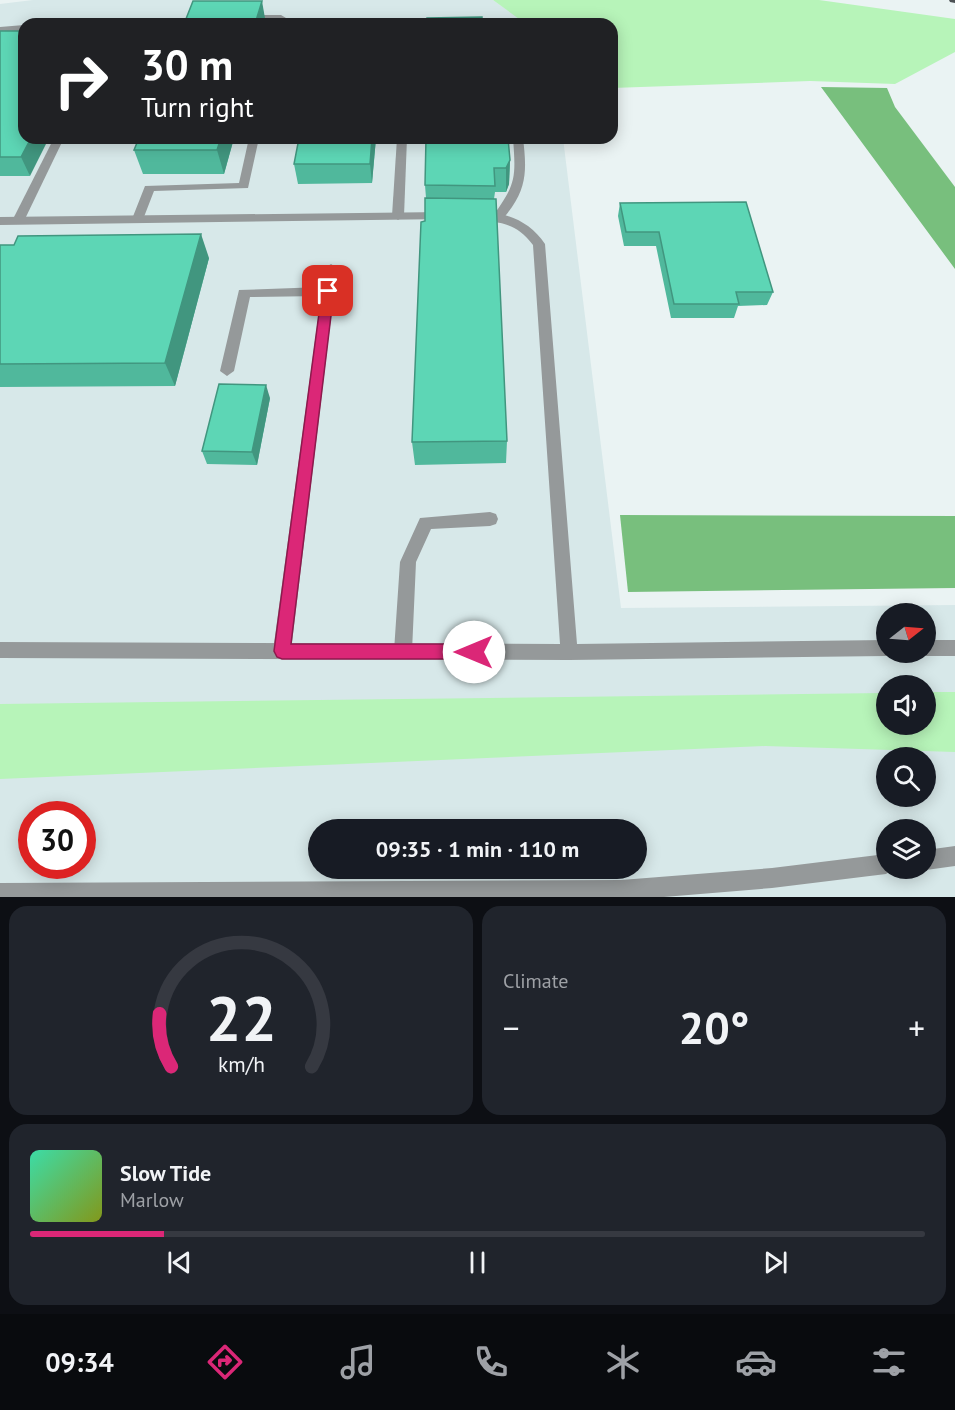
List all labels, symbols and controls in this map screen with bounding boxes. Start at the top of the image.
text: 30 m [141,37,233,92]
icon: right [42,42,120,120]
text: Turn right [141,90,254,124]
pin [302,265,353,316]
icon: arrive [311,274,344,307]
north arrow [876,603,936,663]
map controls [876,603,936,879]
position arrow [442,620,506,684]
button: sound [876,675,936,735]
button: search [876,747,936,807]
speed limit sign: 30 [18,801,96,879]
button: layers [876,819,936,879]
text: 09:35 · 1 min · 110 m [376,835,579,863]
text: Climate [503,968,569,994]
text: 22 [206,977,276,1058]
text: 20° [679,998,749,1056]
text: − [503,1006,520,1049]
text: + [908,1006,925,1049]
text: km/h [217,1051,264,1079]
text: Slow Tide [120,1159,211,1187]
text: Marlow [120,1187,184,1213]
icon: previous [163,1246,196,1279]
icon: pause [461,1246,494,1279]
icon: next [759,1246,792,1279]
icon: directions [204,1341,246,1383]
icon: music [337,1341,379,1383]
icon: phone [470,1341,512,1383]
icon: climate [602,1341,644,1383]
icon: car [735,1341,777,1383]
icon: filters [868,1341,910,1383]
text: 09:34 [45,1345,114,1379]

